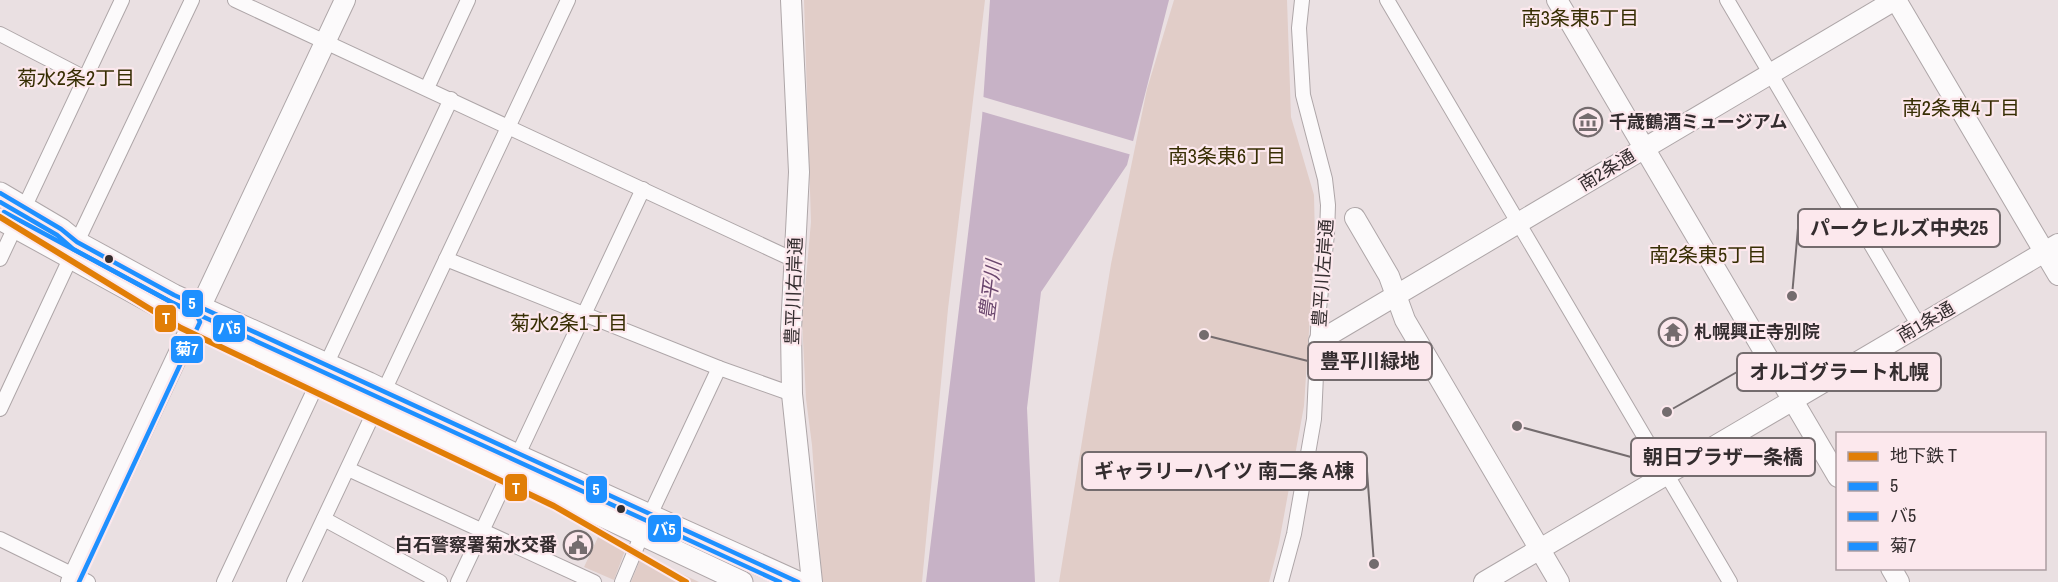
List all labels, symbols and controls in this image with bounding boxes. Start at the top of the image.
district label: 南3条東5丁目 [1521,4,1639,31]
district label: 菊水2条2丁目 [17,64,135,91]
district label: 南2条東4丁目 [1902,94,2020,121]
museum icon: 千歳鶴酒ミュージアム [1572,106,1604,138]
place label: 千歳鶴酒ミュージアム [1609,109,1787,134]
district label: 南3条東6丁目 [1168,142,1286,169]
street label: 南2条通 [1574,143,1640,196]
callout: パークヒルズ中央25 [1798,209,2000,247]
text: パークヒルズ中央25 [1810,214,1988,241]
street label: 豊平川左岸通 [1306,218,1339,328]
street label: 豊平川右岸通 [779,237,808,345]
district label: 南2条東5丁目 [1649,241,1767,268]
unlabelled marker [103,253,115,265]
water label: 豊平川 [972,257,1007,321]
line badge: 5 [181,289,204,318]
text: 5 [188,292,196,314]
street label: 南1条通 [1893,295,1959,348]
line badge: T [154,304,177,333]
text: T [162,307,170,329]
district label: 菊水2条1丁目 [510,309,628,336]
line badge: バ5 [212,314,246,343]
temple icon: 札幌興正寺別院 [1657,316,1689,348]
text: バ5 [217,317,241,339]
place label: 札幌興正寺別院 [1694,319,1820,344]
line badge: 菊7 [170,335,204,364]
text: 菊7 [175,338,199,360]
callout: 豊平川緑地 [1308,342,1432,380]
text: 豊平川緑地 [1320,347,1420,374]
callout: オルゴグラート札幌 [1737,353,1941,391]
text: オルゴグラート札幌 [1749,358,1929,385]
legend [1836,432,2046,570]
callout: 朝日プラザ一条橋 [1631,438,1815,476]
text: 朝日プラザ一条橋 [1643,443,1803,470]
text: 地下鉄 T [1890,443,1957,468]
callout: ギャラリーハイツ 南二条 A棟 [1082,452,1367,490]
text: ギャラリーハイツ 南二条 A棟 [1094,457,1354,484]
line badge: T [504,473,528,502]
text: 5 [1890,473,1898,498]
line badge: 5 [585,475,608,504]
text: T [512,477,520,499]
text: 5 [592,478,600,500]
unlabelled marker [615,503,627,515]
text: バ5 [1890,503,1916,528]
line badge: バ5 [647,514,682,543]
text: バ5 [652,518,676,540]
public building icon: 白石警察署菊水交番 [562,529,594,561]
place label: 白石警察署菊水交番 [395,532,557,557]
text: 菊7 [1890,533,1916,558]

